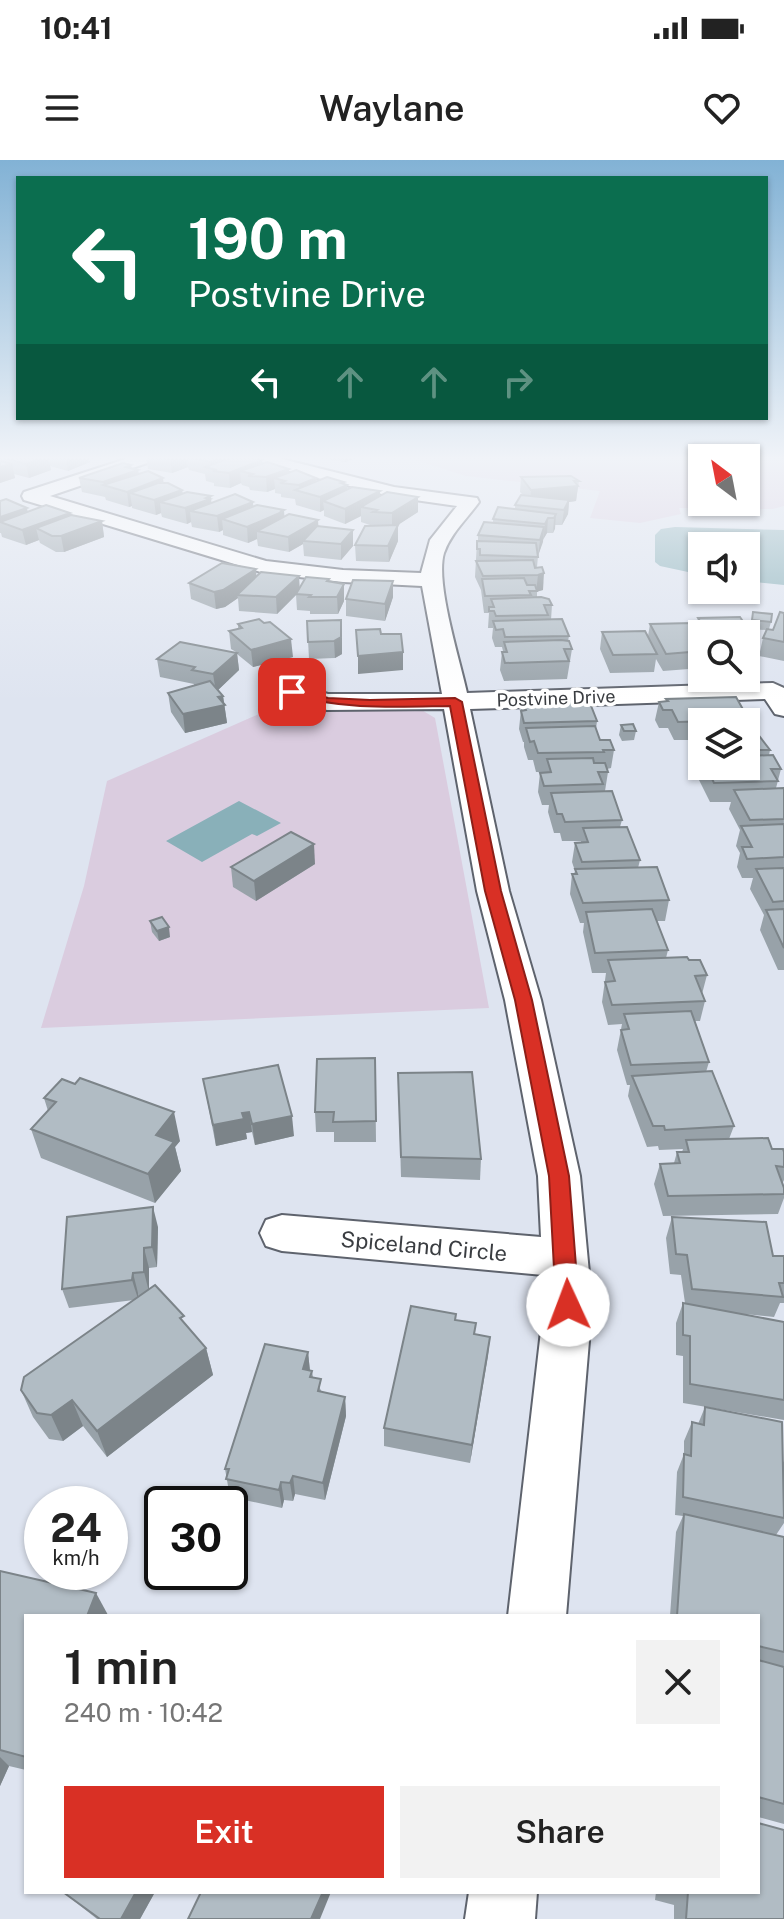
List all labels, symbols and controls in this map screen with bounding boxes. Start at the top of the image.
text: 10:41 [40,10,113,46]
icon: menu [40,86,84,130]
icon: heart [700,86,744,130]
text: Waylane [319,87,465,129]
text: 190 m [188,206,348,272]
icon: left [56,208,160,312]
text: Postvine Drive [188,273,426,315]
icon: left [244,360,288,404]
icon: ahead [328,360,372,404]
icon: ahead [412,360,456,404]
icon: right [496,360,540,404]
north arrow [688,444,760,516]
map controls [688,444,760,780]
button: sound [688,532,760,604]
button: search [688,620,760,692]
pin [258,658,326,726]
icon: arrive [270,670,314,714]
street label: Postvine Drive [496,685,616,711]
button: layers [688,708,760,780]
street label: Spiceland Circle [340,1226,508,1266]
position arrow [526,1263,610,1347]
speed limit sign: 30 [144,1486,248,1590]
text: 24 [50,1504,102,1551]
text: km/h [52,1546,100,1570]
text: 1 min [64,1638,178,1695]
button: close [636,1640,720,1724]
text: 240 m · 10:42 [64,1697,223,1728]
button: Exit [64,1786,384,1878]
button: Share [400,1786,720,1878]

